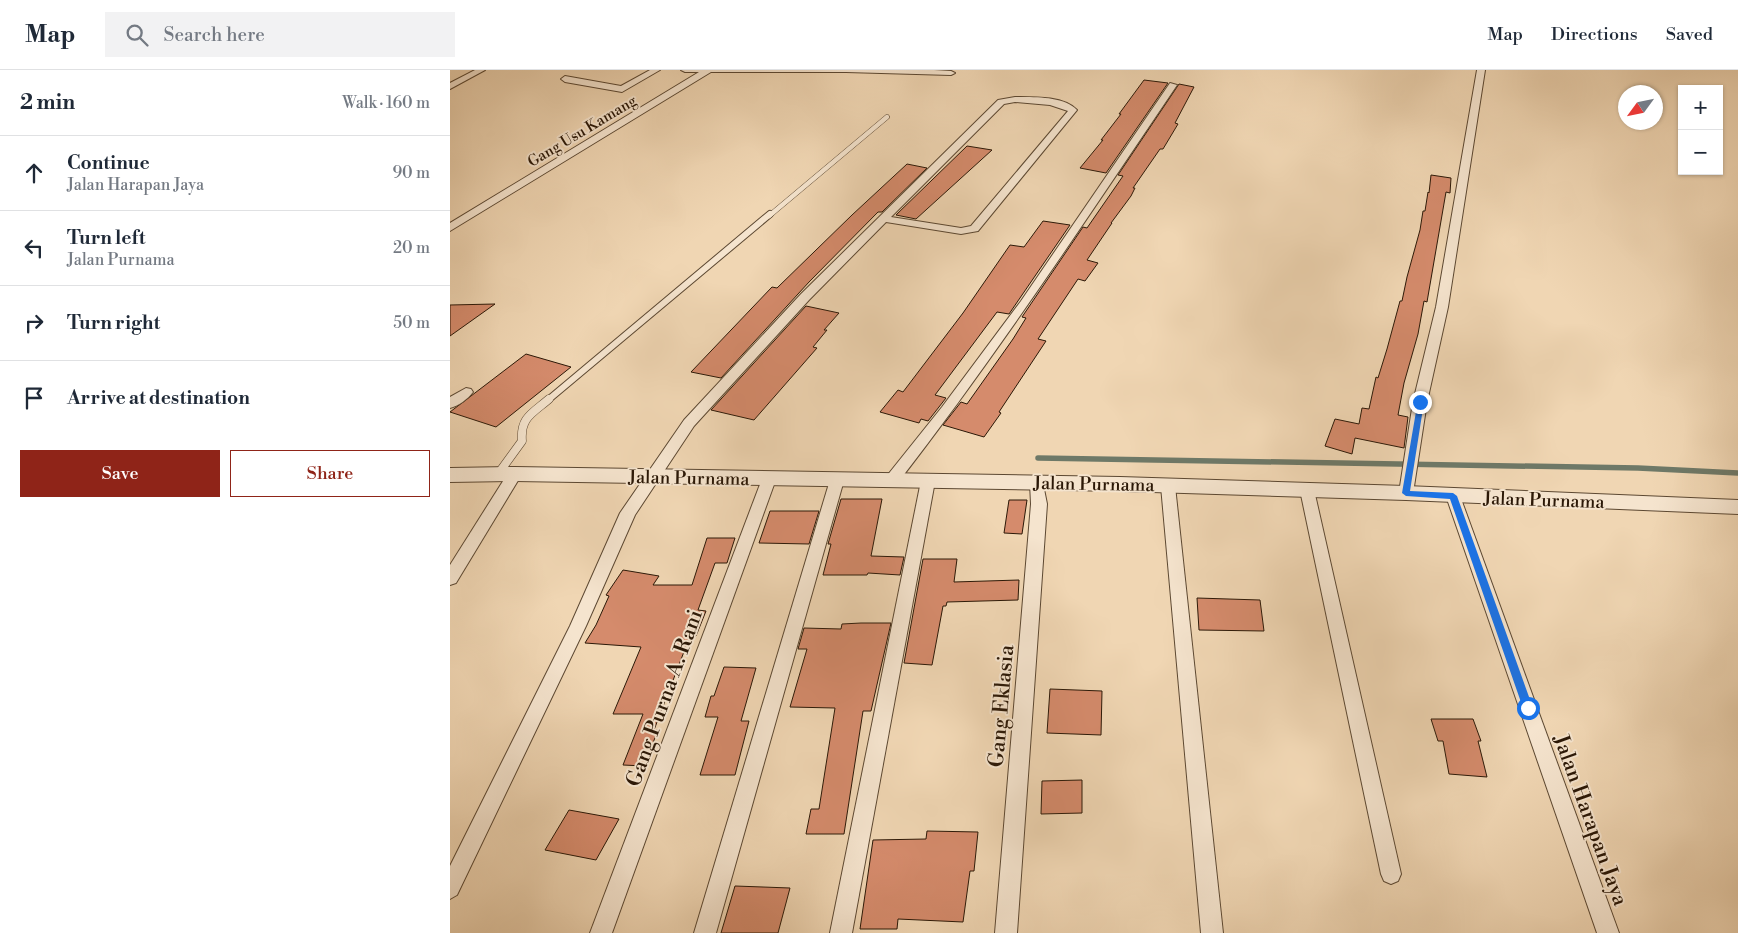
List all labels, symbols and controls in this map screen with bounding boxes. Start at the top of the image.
search box [105,12,455,57]
text: Map [25,20,75,50]
icon: search [123,21,151,49]
text: Search here [163,23,265,47]
text: Map [1487,23,1523,46]
text: Directions [1551,23,1638,46]
text: Saved [1666,23,1713,46]
north arrow [1618,85,1663,130]
map controls [1678,85,1723,175]
button: + [1678,85,1723,130]
text: 2 min [20,90,75,116]
street label: Gang Usu Kamang [524,91,641,172]
text: Walk · 160 m [342,93,430,113]
button: − [1678,130,1723,175]
text: Continue [67,151,150,175]
icon: ahead [20,159,48,187]
text: 90 m [392,163,430,183]
text: Jalan Harapan Jaya [67,175,204,195]
text: Turn left [67,226,146,250]
icon: left [20,234,48,262]
text: 20 m [393,238,430,258]
text: Jalan Purnama [67,250,175,270]
icon: right [20,309,48,337]
text: Turn right [67,311,160,335]
text: 50 m [393,313,430,333]
icon: arrive [20,384,48,412]
text: Arrive at destination [67,386,250,410]
route end [1409,391,1432,414]
button: Save [20,450,220,497]
button: Share [230,450,430,497]
street label: Jalan Purnama [627,466,751,491]
street label: Jalan Purnama [1032,472,1156,497]
street label: Jalan Purnama [1482,487,1606,514]
street label: Gang Purna A. Rani [621,606,709,790]
street label: Gang Eklasia [984,643,1020,768]
route start [1517,697,1540,720]
street label: Jalan Harapan Jaya [1547,730,1633,910]

